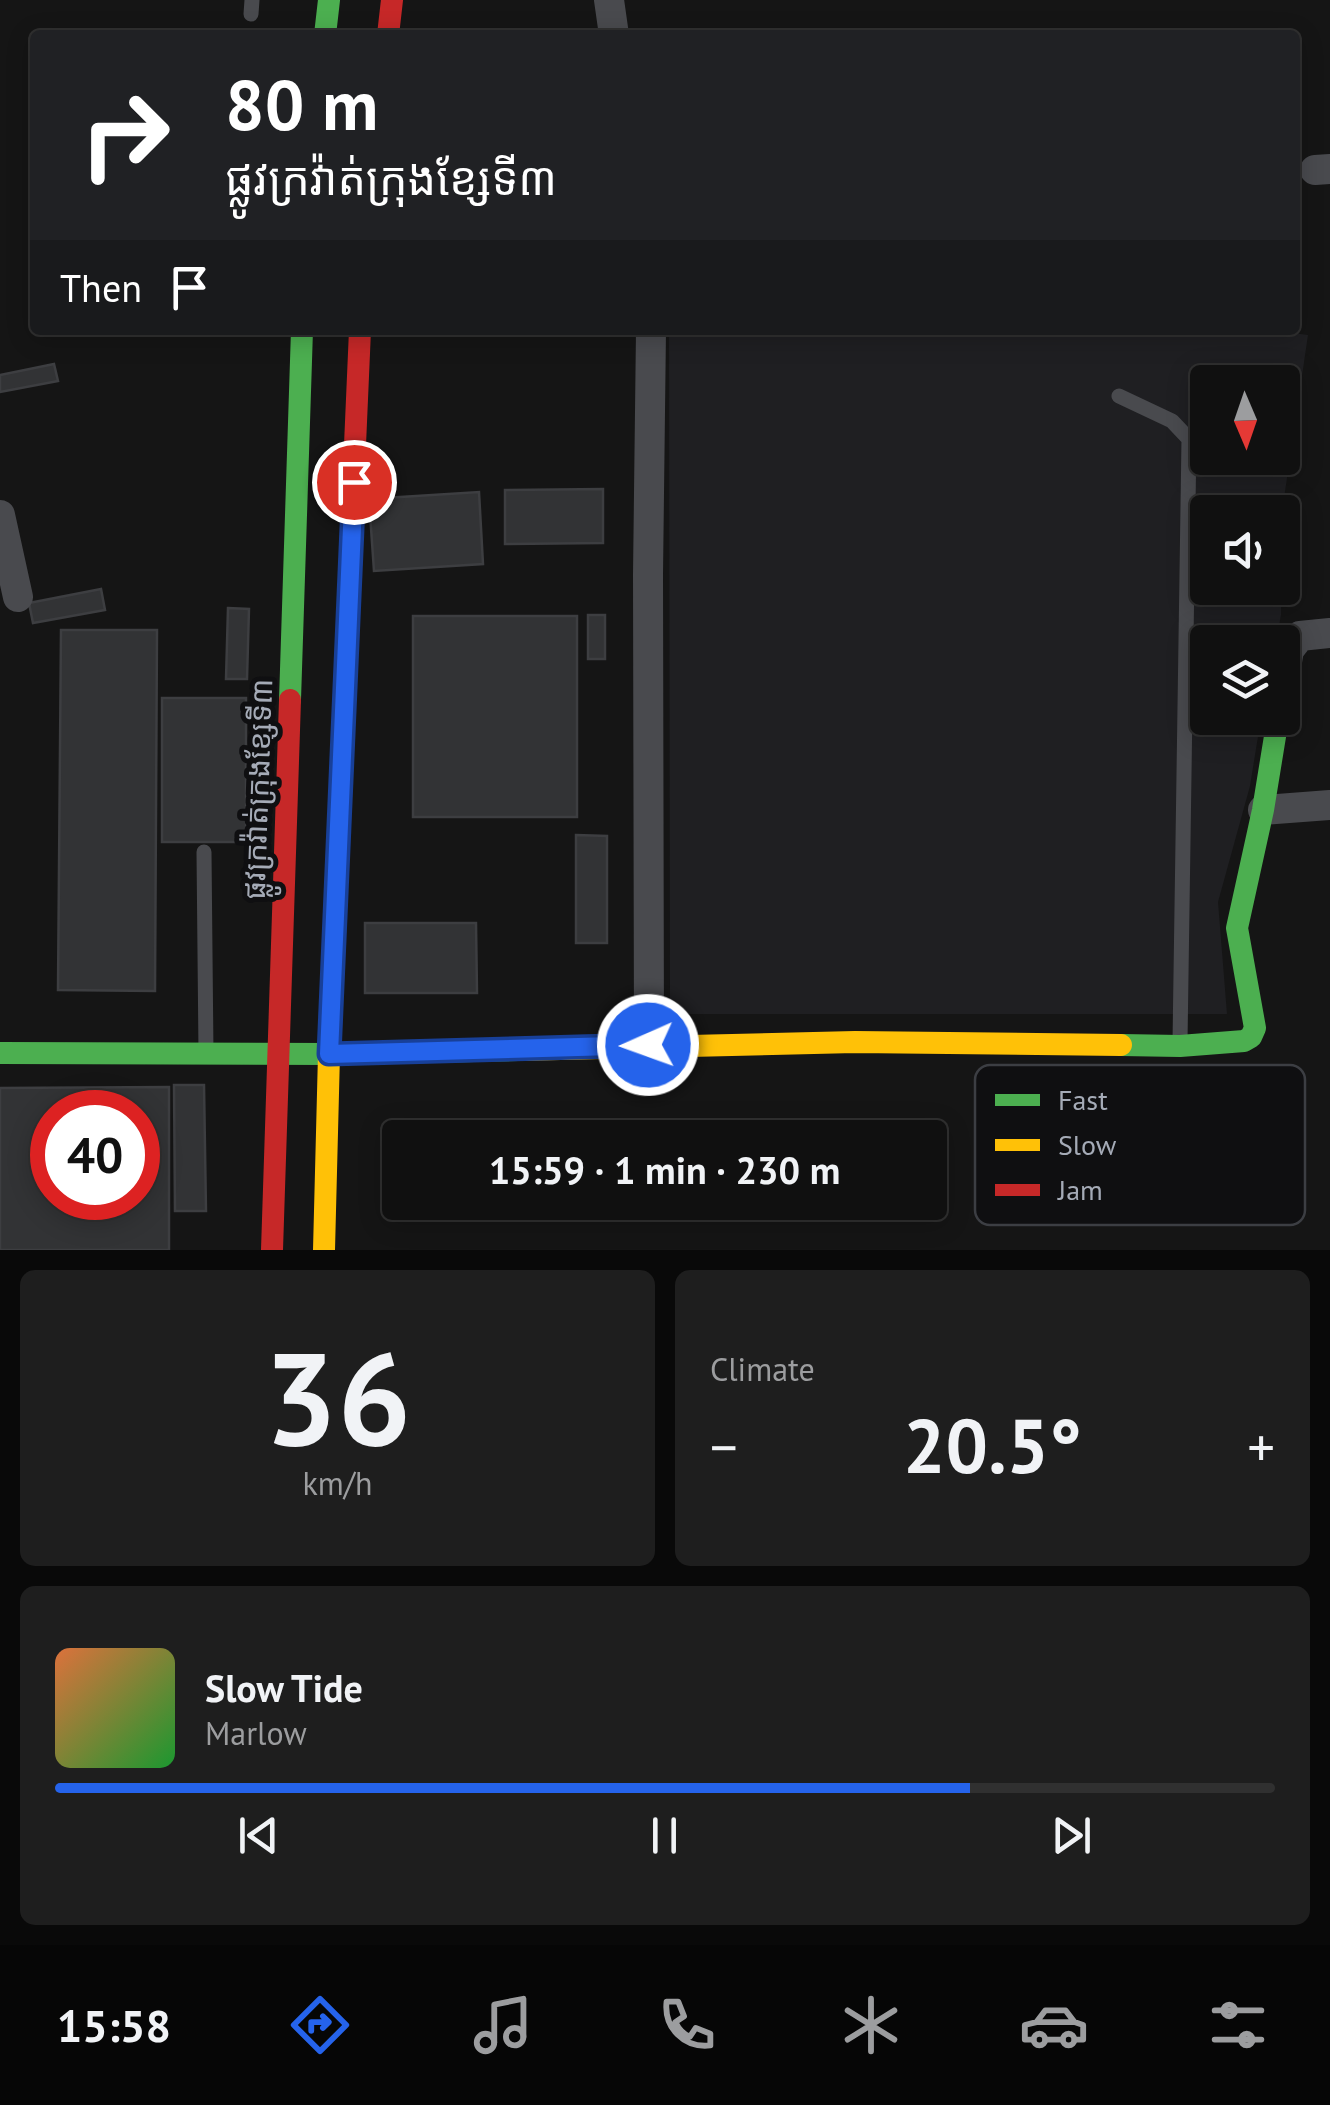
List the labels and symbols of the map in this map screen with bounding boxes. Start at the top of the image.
north arrow [1190,365,1300,475]
pin [312,440,397,525]
street label: ផ្លូវក្រវ៉ាត់ក្រុងខ្សែទី៣ [234,678,288,901]
position arrow [596,993,700,1097]
legend [975,1065,1305,1225]
text: Fast [1058,1081,1108,1118]
speed limit sign: 40 [30,1090,160,1220]
text: Slow [1058,1126,1117,1163]
text: Jam [1057,1171,1103,1208]

